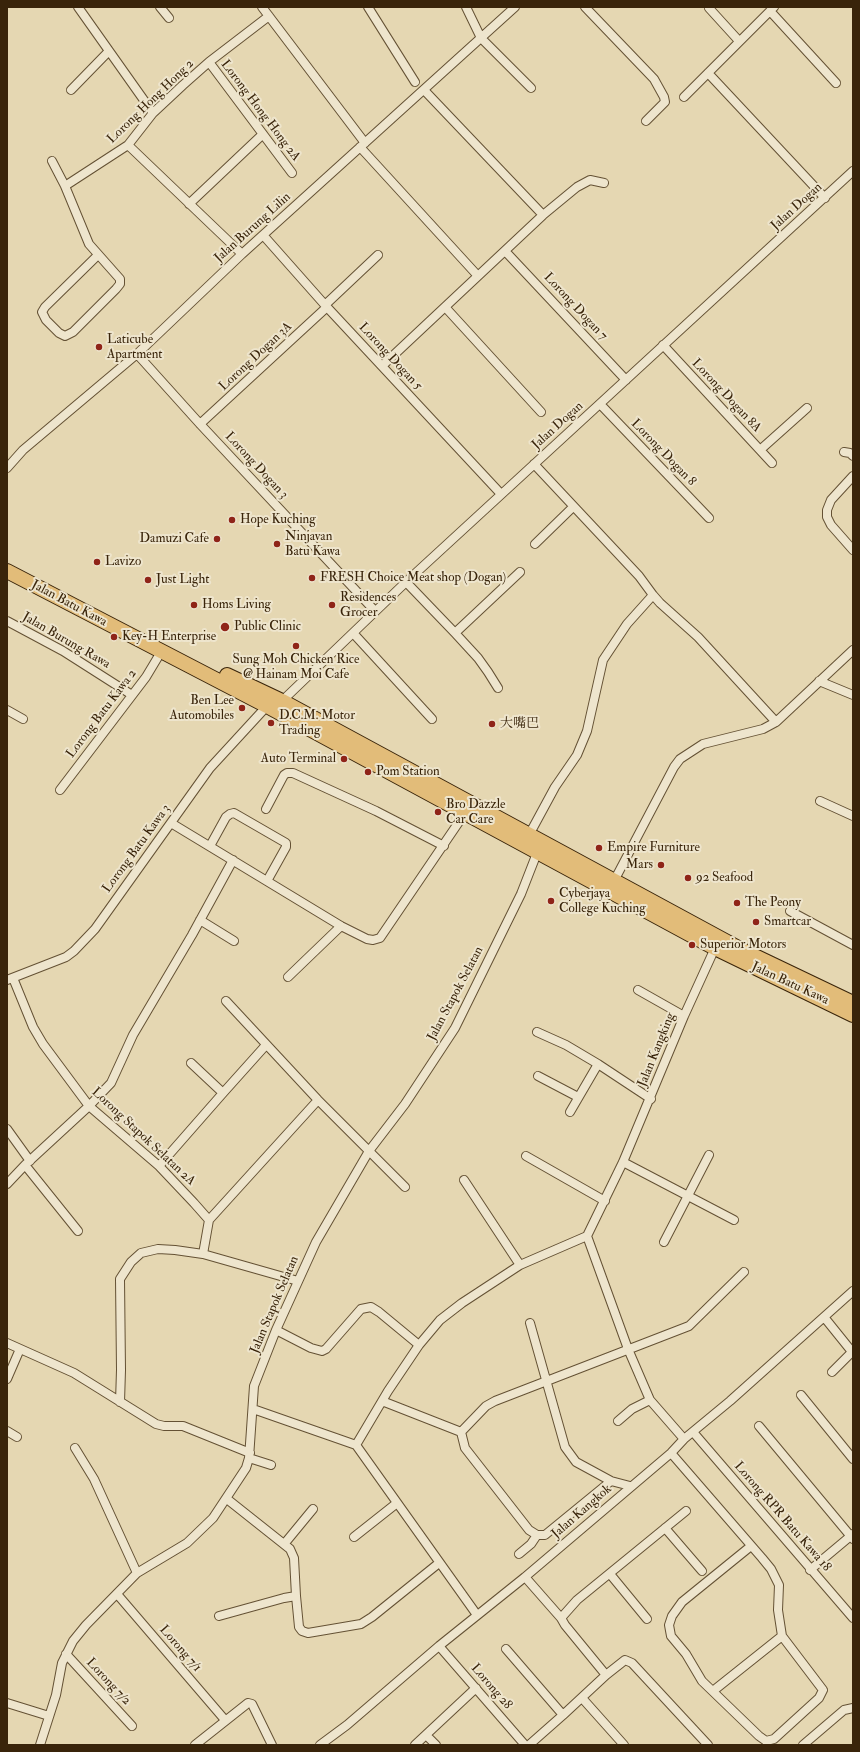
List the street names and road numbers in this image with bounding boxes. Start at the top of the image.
street label: Lorong Hong Hong 2 [104,57,198,147]
street label: Lorong Hong Hong 2A [217,57,303,165]
street label: Jalan Dogan [768,180,826,234]
street label: Jalan Burung Lilin [212,190,294,266]
street label: Lorong Dogan 7 [540,270,610,344]
street label: Lorong Dogan 3A [216,319,296,395]
street label: Lorong Dogan 5 [355,320,425,394]
street label: Lorong Dogan 8A [688,356,764,436]
street label: Jalan Dogan [529,399,587,453]
street label: Lorong Dogan 8 [627,416,699,490]
street label: Lorong Dogan 3 [221,429,291,503]
street label: Jalan Batu Kawa [28,577,110,631]
street label: Jalan Burung Rawa [19,610,113,672]
street label: Lorong Batu Kawa 2 [64,667,140,761]
street label: Lorong Batu Kawa 3 [100,802,174,896]
street label: Jalan Stapok Selatan [425,944,487,1044]
street label: Jalan Batu Kawa [749,959,831,1009]
street label: Jalan Kangking [635,1011,679,1089]
street label: Lorong Stapok Selatan 2A [88,1085,198,1189]
street label: Jalan Stapok Selatan [247,1254,303,1356]
street label: Lorong RPR Batu Kawa 18 [730,1459,834,1575]
street label: Jalan Kangkok [549,1482,615,1542]
street label: Lorong 7/1 [156,1623,204,1675]
street label: Lorong 7/2 [82,1655,134,1709]
street label: Lorong 28 [467,1661,515,1713]

